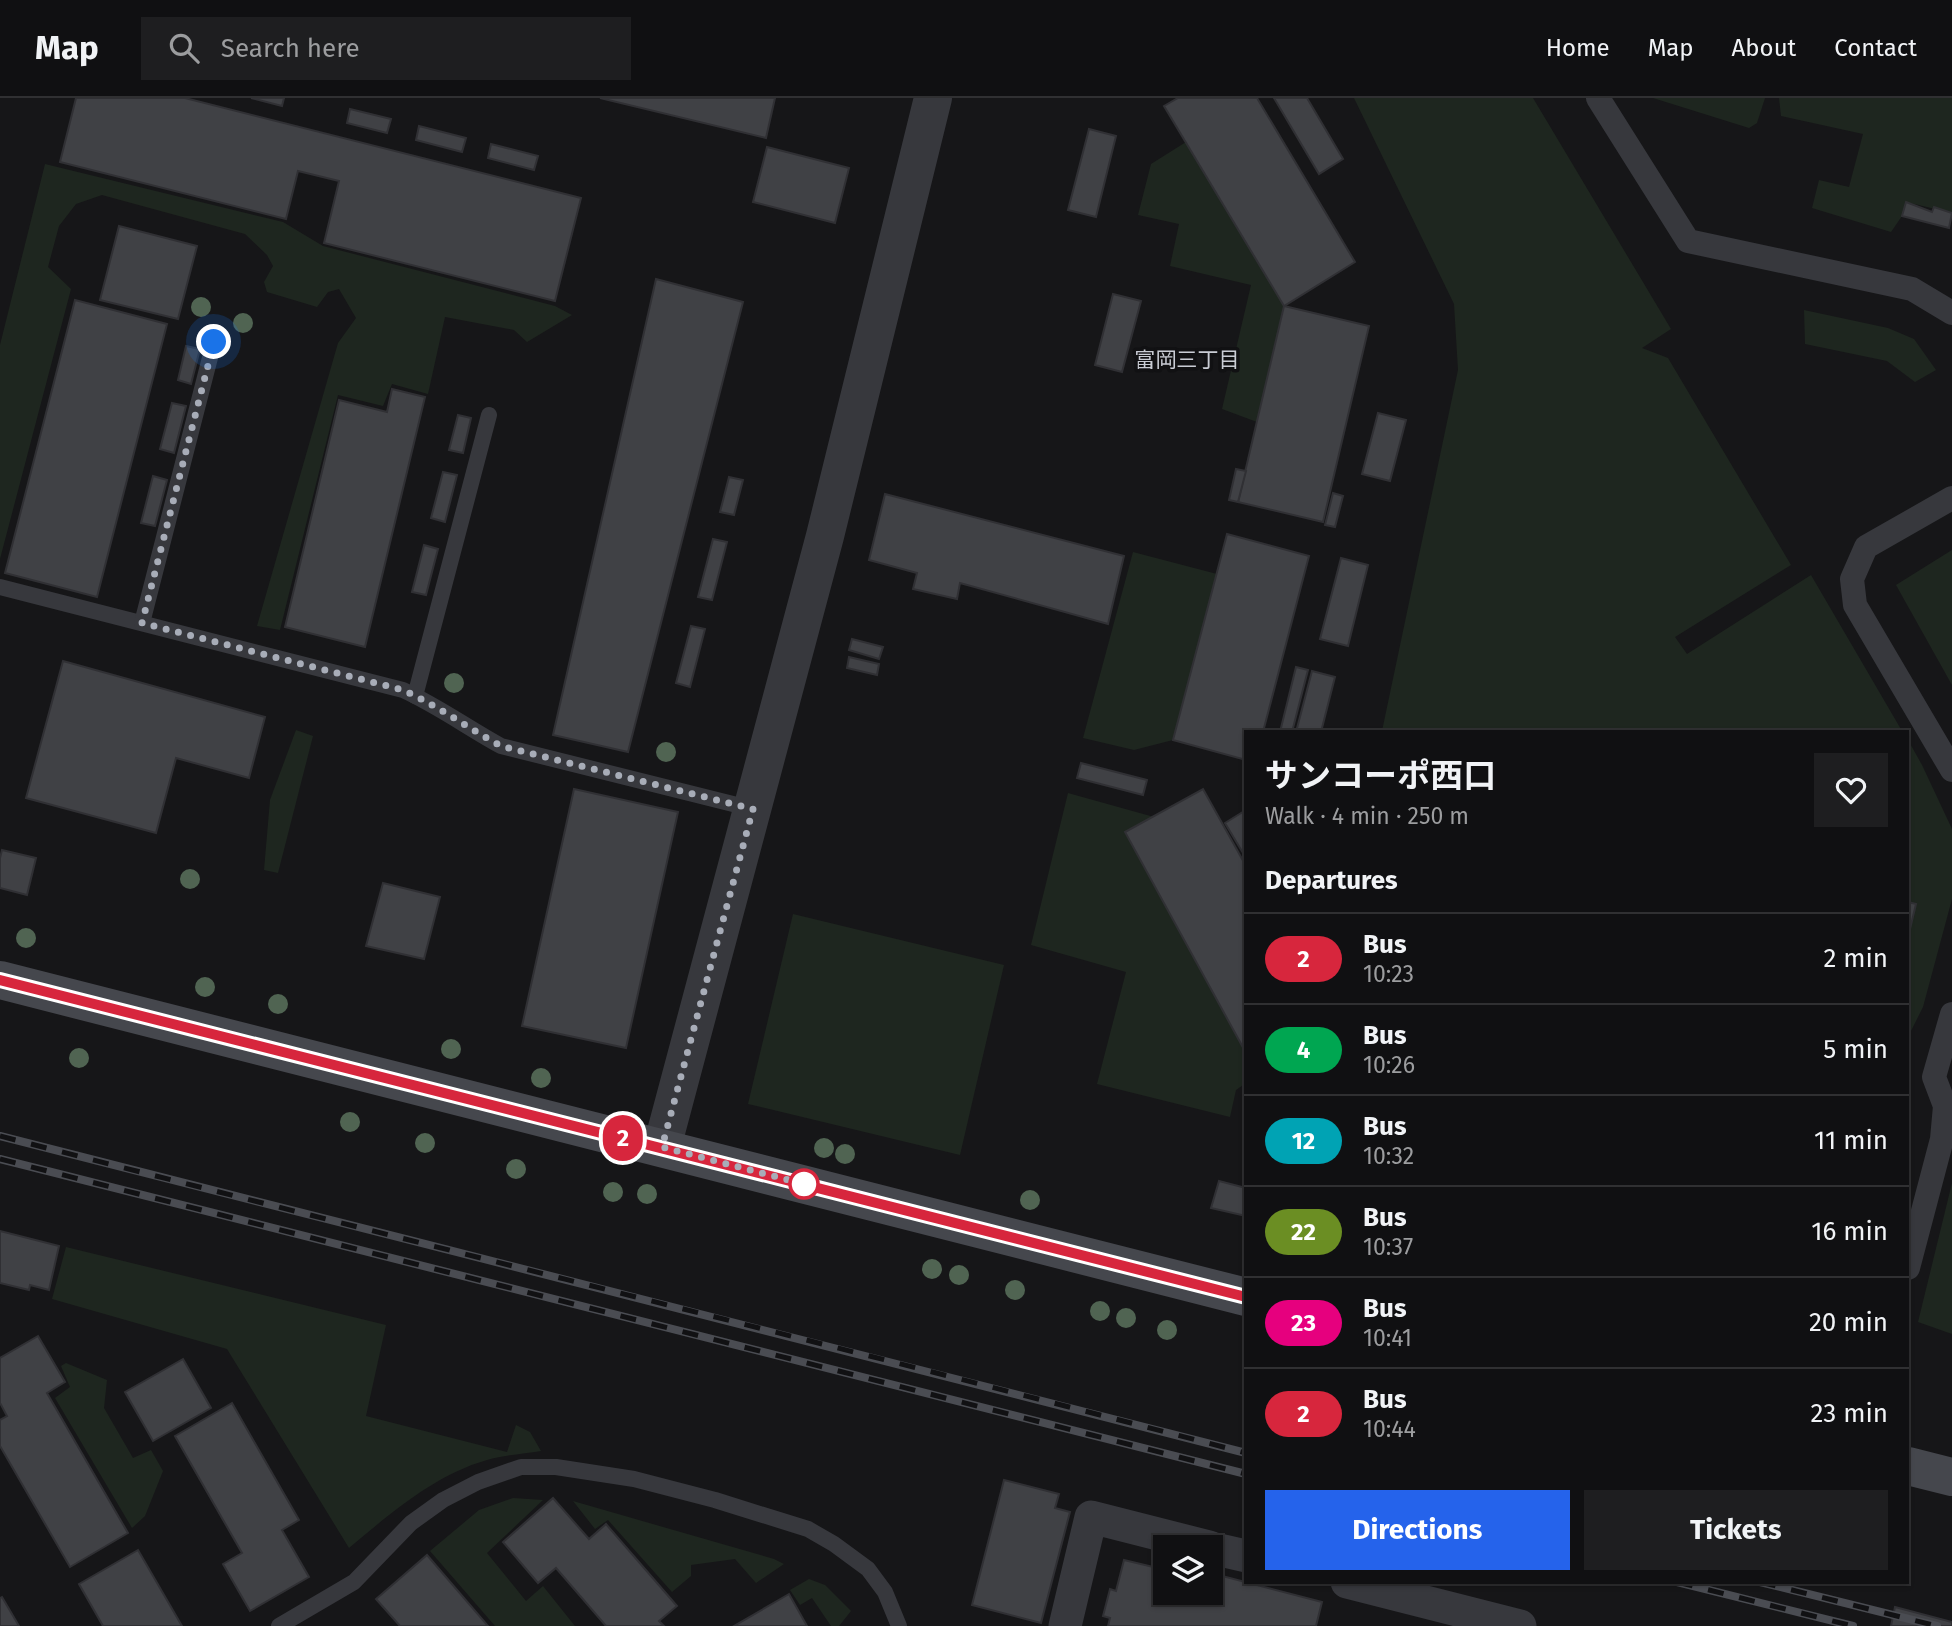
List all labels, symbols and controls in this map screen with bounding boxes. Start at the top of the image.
search box [141,17,631,80]
text: Map [35,28,99,68]
icon: search [165,29,203,67]
text: Search here [221,33,360,64]
text: Home [1546,34,1610,62]
text: Map [1648,34,1694,62]
text: About [1732,34,1796,62]
text: Contact [1834,34,1917,62]
your location [196,324,231,359]
district label: 富岡三丁目 [1135,347,1240,373]
button: heart [1814,753,1888,827]
text: サンコーポ西口 [1265,756,1496,796]
text: Walk · 4 min · 250 m [1265,802,1469,830]
text: Departures [1265,865,1398,896]
text: Bus [1363,929,1406,960]
text: 2 min [1823,943,1888,974]
text: 2 [1297,945,1310,973]
text: 10:23 [1363,960,1414,988]
text: Bus [1363,1020,1406,1051]
text: 5 min [1823,1034,1888,1065]
text: 4 [1297,1036,1310,1064]
text: 10:26 [1363,1051,1415,1079]
text: Bus [1363,1111,1406,1142]
line badge: 2 [600,1115,646,1161]
text: 2 [617,1124,629,1152]
text: 11 min [1814,1125,1888,1156]
text: 12 [1292,1127,1315,1155]
text: 10:32 [1363,1142,1414,1170]
unlabelled marker [789,1169,819,1199]
text: Bus [1363,1202,1406,1233]
text: 16 min [1811,1216,1888,1247]
text: 22 [1291,1218,1316,1246]
text: 10:37 [1363,1233,1413,1261]
text: Bus [1363,1293,1406,1324]
text: 20 min [1809,1307,1888,1338]
text: 23 [1291,1309,1316,1337]
text: 10:41 [1363,1324,1412,1352]
text: Bus [1363,1384,1406,1415]
text: 23 min [1811,1398,1888,1429]
text: 2 [1297,1400,1310,1428]
text: 10:44 [1363,1415,1416,1443]
button: Directions [1265,1490,1570,1570]
button: Tickets [1584,1490,1888,1570]
map controls [1153,1535,1223,1605]
button: layers [1153,1535,1223,1605]

